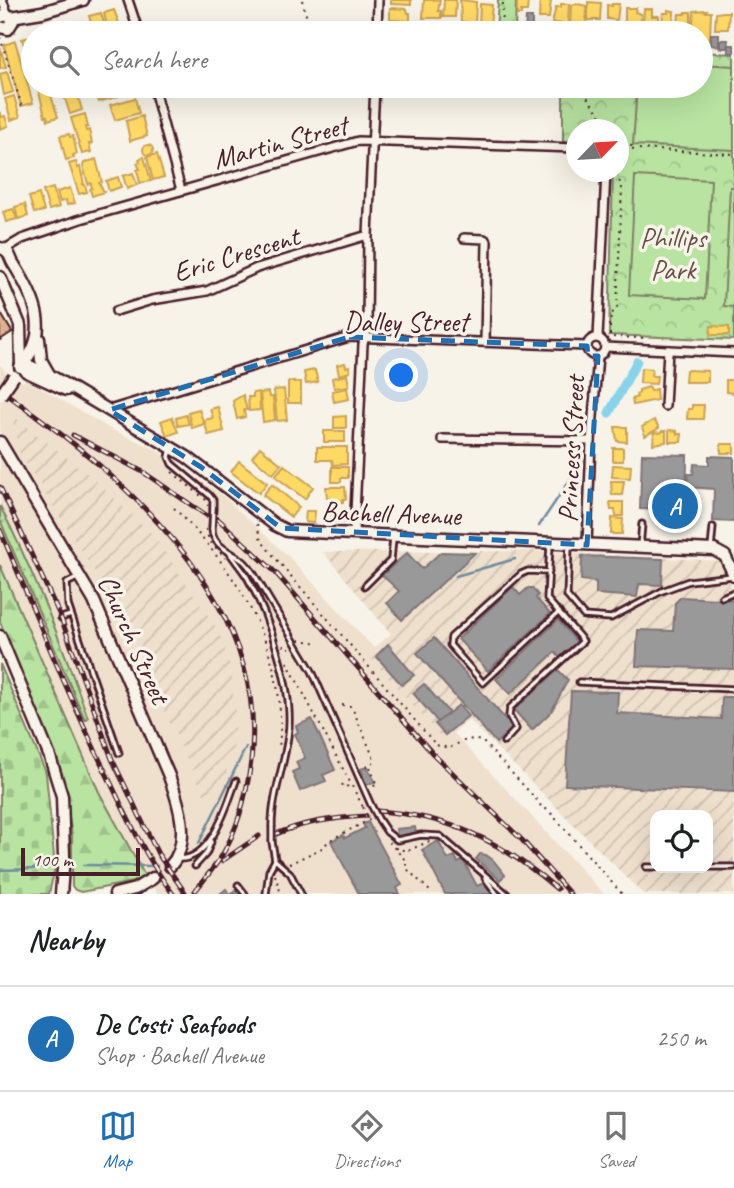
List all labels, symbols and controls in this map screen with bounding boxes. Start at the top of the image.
search box [21,21,713,98]
icon: search [45,41,83,79]
text: Search here [101,43,207,76]
street label: Martin Street [209,106,354,177]
north arrow [566,119,629,182]
street label: Eric Crescent [169,218,306,290]
park label: Phillips Park [640,220,709,287]
street label: Dalley Street [344,304,472,339]
your location [384,358,418,392]
street label: Princess Street [550,372,592,523]
pin: A [652,480,698,532]
street label: Bachell Avenue [321,493,463,533]
street label: Church Street [90,569,179,711]
map controls [650,810,713,873]
button: locate [650,810,713,873]
scale bar [21,845,140,877]
text: 100 m [32,848,73,872]
text: Nearby [28,921,104,959]
text: De Costi Seafoods [95,1008,254,1041]
text: A [45,1024,57,1053]
text: 250 m [657,1024,706,1053]
text: Shop · Bachell Avenue [95,1041,264,1070]
tab: Map [99,1107,137,1173]
tab: Directions [334,1107,400,1173]
tab: Saved [597,1107,635,1173]

